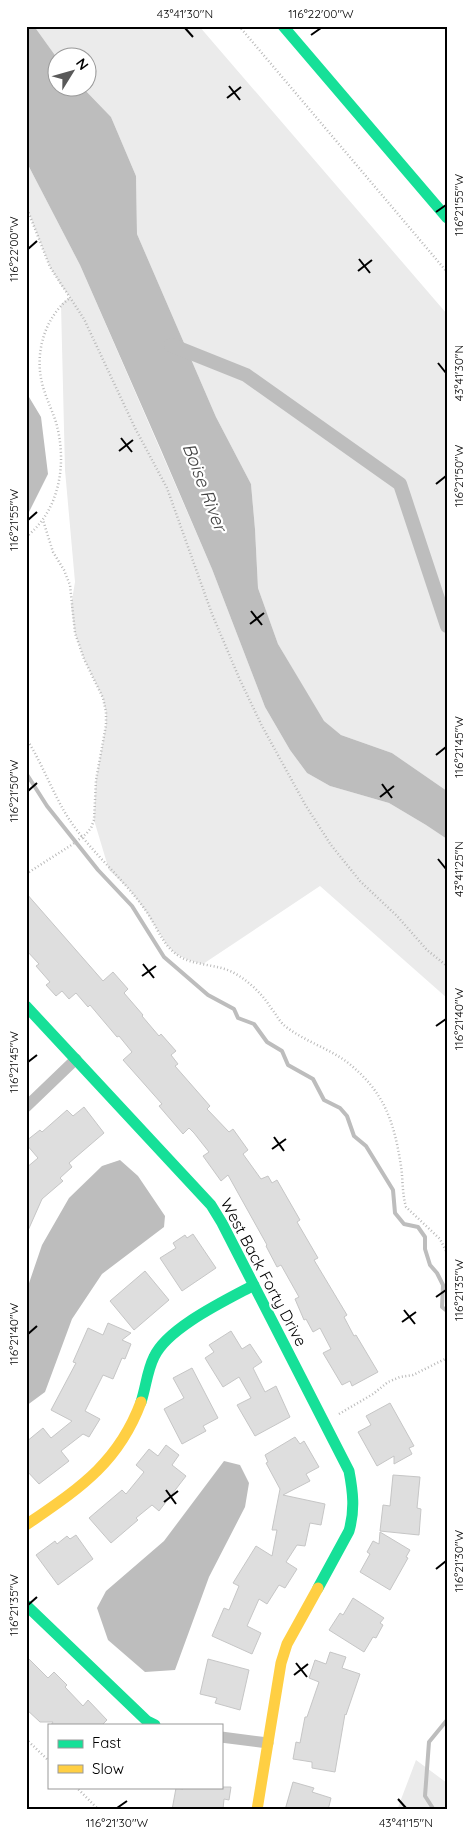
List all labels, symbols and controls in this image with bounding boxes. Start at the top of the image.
text: 43°41'30"N [157,6,213,21]
text: 116°22'00"W [288,6,354,21]
north arrow [48,48,98,98]
text: N [72,55,93,74]
text: 116°21'55"W [451,174,466,236]
text: 116°22'00"W [6,216,21,282]
text: 43°41'30"N [451,345,466,401]
water label: Boise River [178,440,233,536]
text: 116°21'50"W [451,444,466,507]
text: 116°21'55"W [6,489,21,551]
text: 116°21'45"W [451,716,466,778]
text: 116°21'50"W [6,759,21,822]
text: 43°41'25"N [451,841,466,897]
text: 116°21'40"W [451,987,466,1050]
text: 116°21'45"W [6,1031,21,1093]
street label: West Back Forty Drive [216,1194,312,1350]
text: 116°21'35"W [451,1259,466,1321]
text: 116°21'40"W [6,1302,21,1365]
text: 116°21'30"W [451,1529,466,1592]
text: 116°21'35"W [6,1574,21,1636]
legend [48,1724,222,1788]
text: Fast [92,1733,121,1752]
text: Slow [92,1759,124,1778]
text: 116°21'30"W [86,1815,149,1830]
text: 43°41'15"N [379,1815,433,1830]

